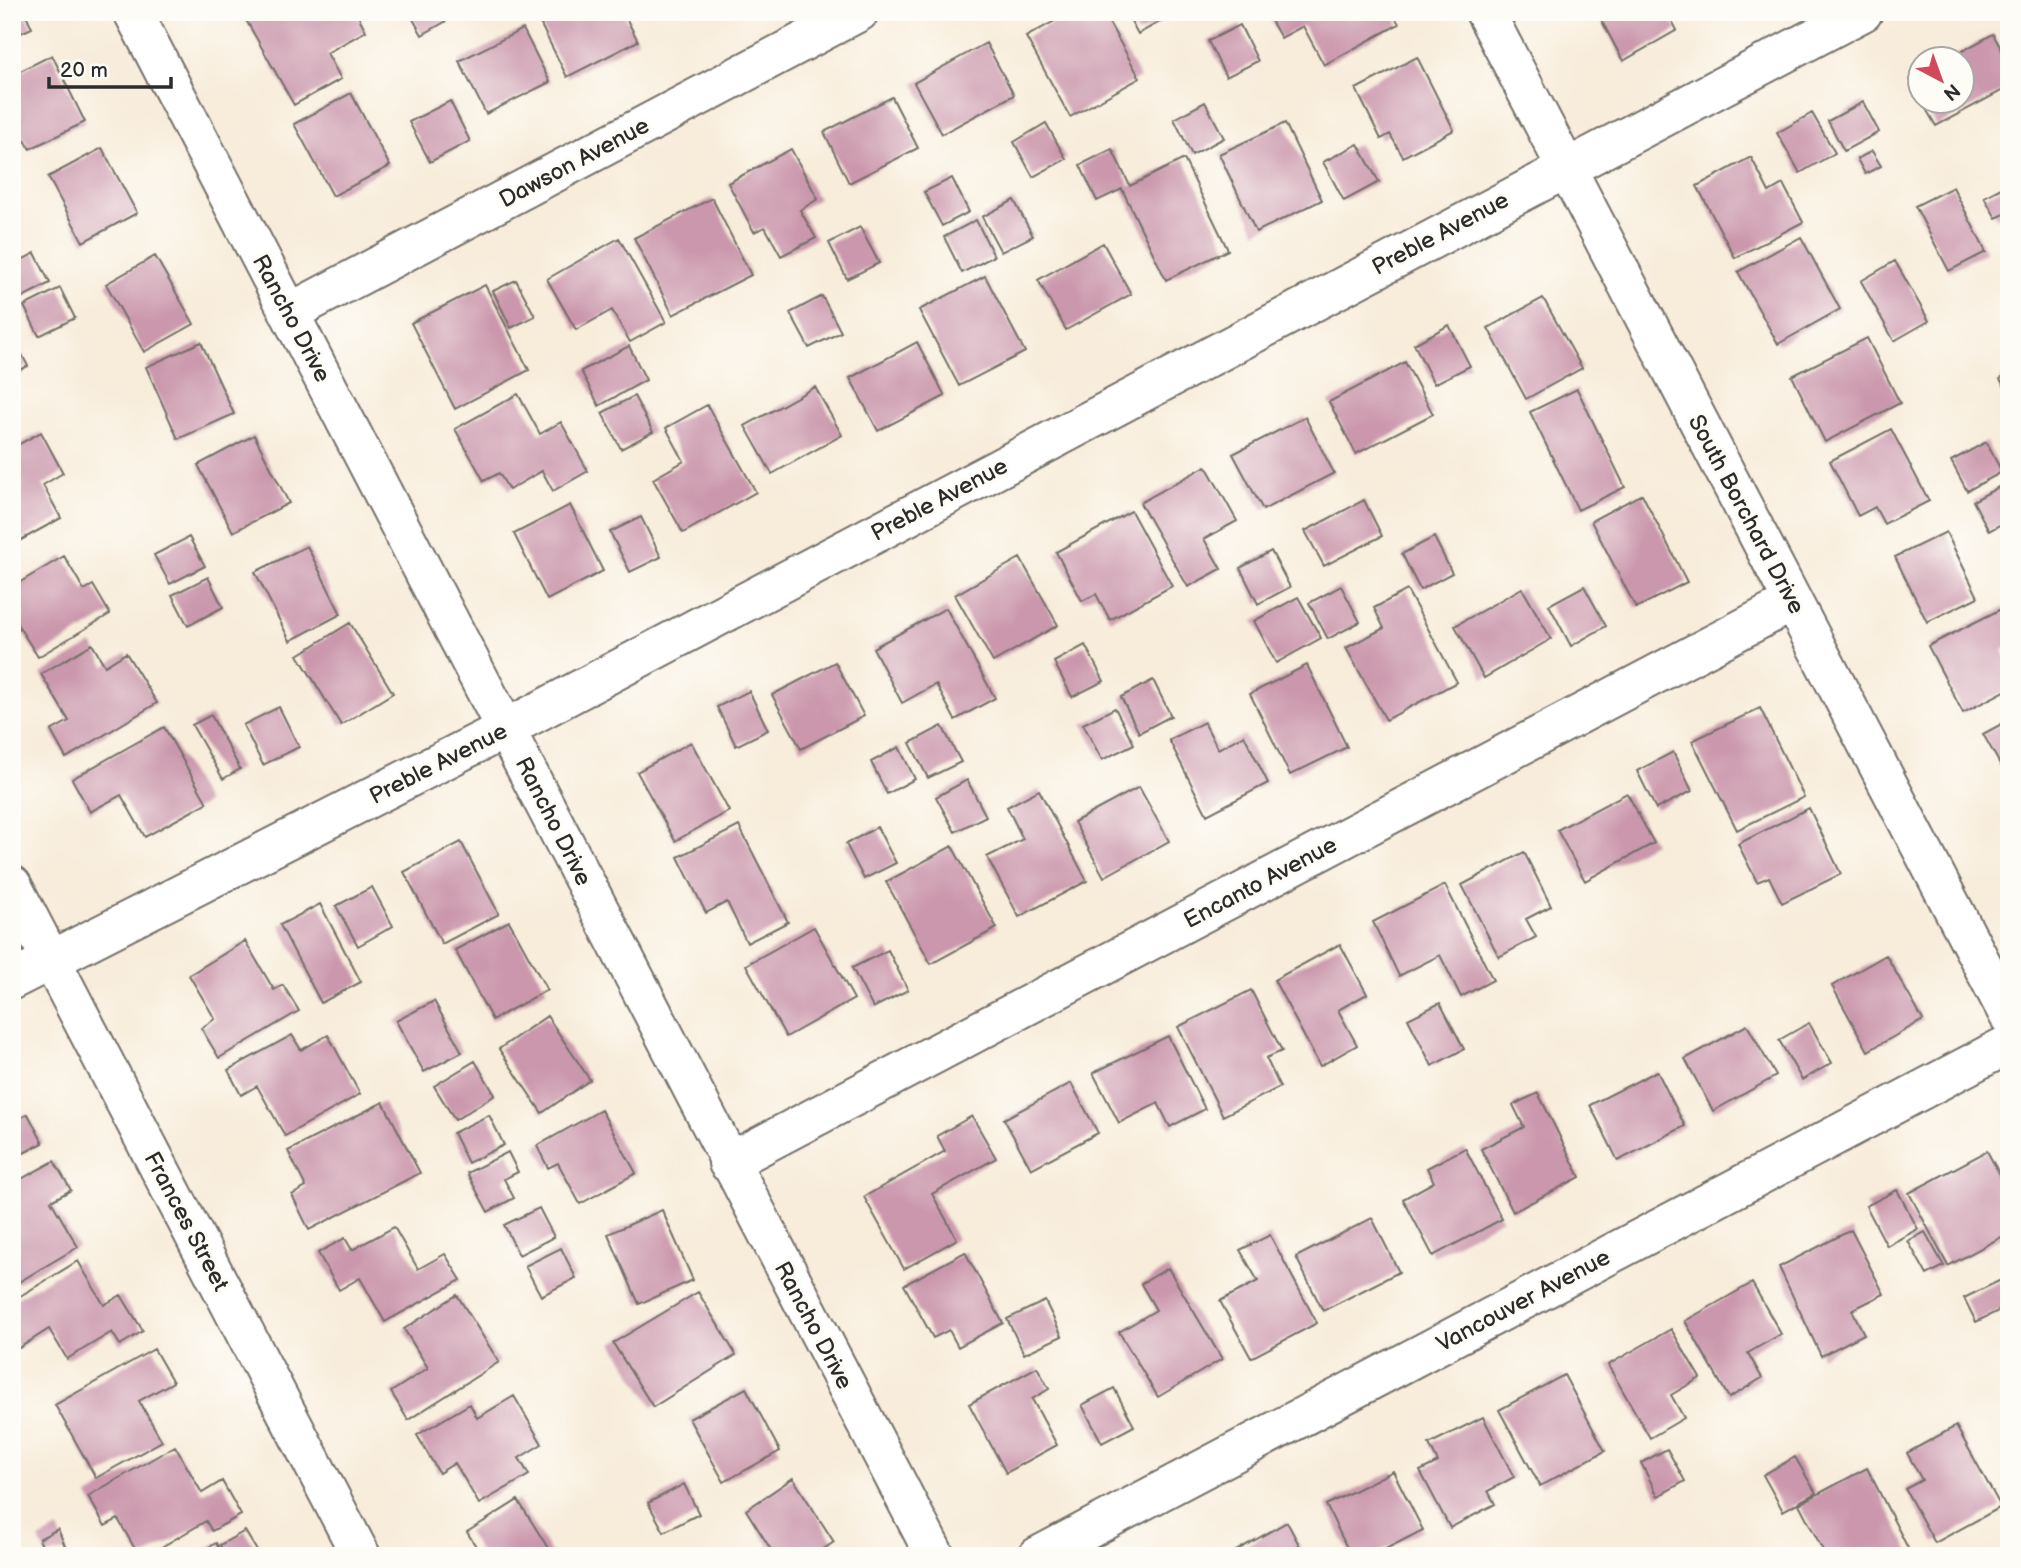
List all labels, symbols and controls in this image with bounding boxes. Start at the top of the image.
scale bar [49,46,172,90]
north arrow [1906,46,1976,116]
text: 20 m [60,58,108,83]
text: N [1938,78,1964,105]
street label: Dawson Avenue [495,112,654,214]
street label: Preble Avenue [1367,186,1514,282]
street label: Rancho Drive [246,250,336,387]
street label: South Borchard Drive [1682,410,1810,619]
street label: Preble Avenue [866,452,1013,548]
street label: Preble Avenue [365,717,512,811]
street label: Rancho Drive [509,752,598,890]
street label: Encanto Avenue [1179,831,1342,935]
street label: Frances Street [138,1147,235,1296]
street label: Vancouver Avenue [1432,1243,1615,1358]
street label: Rancho Drive [768,1257,858,1394]

